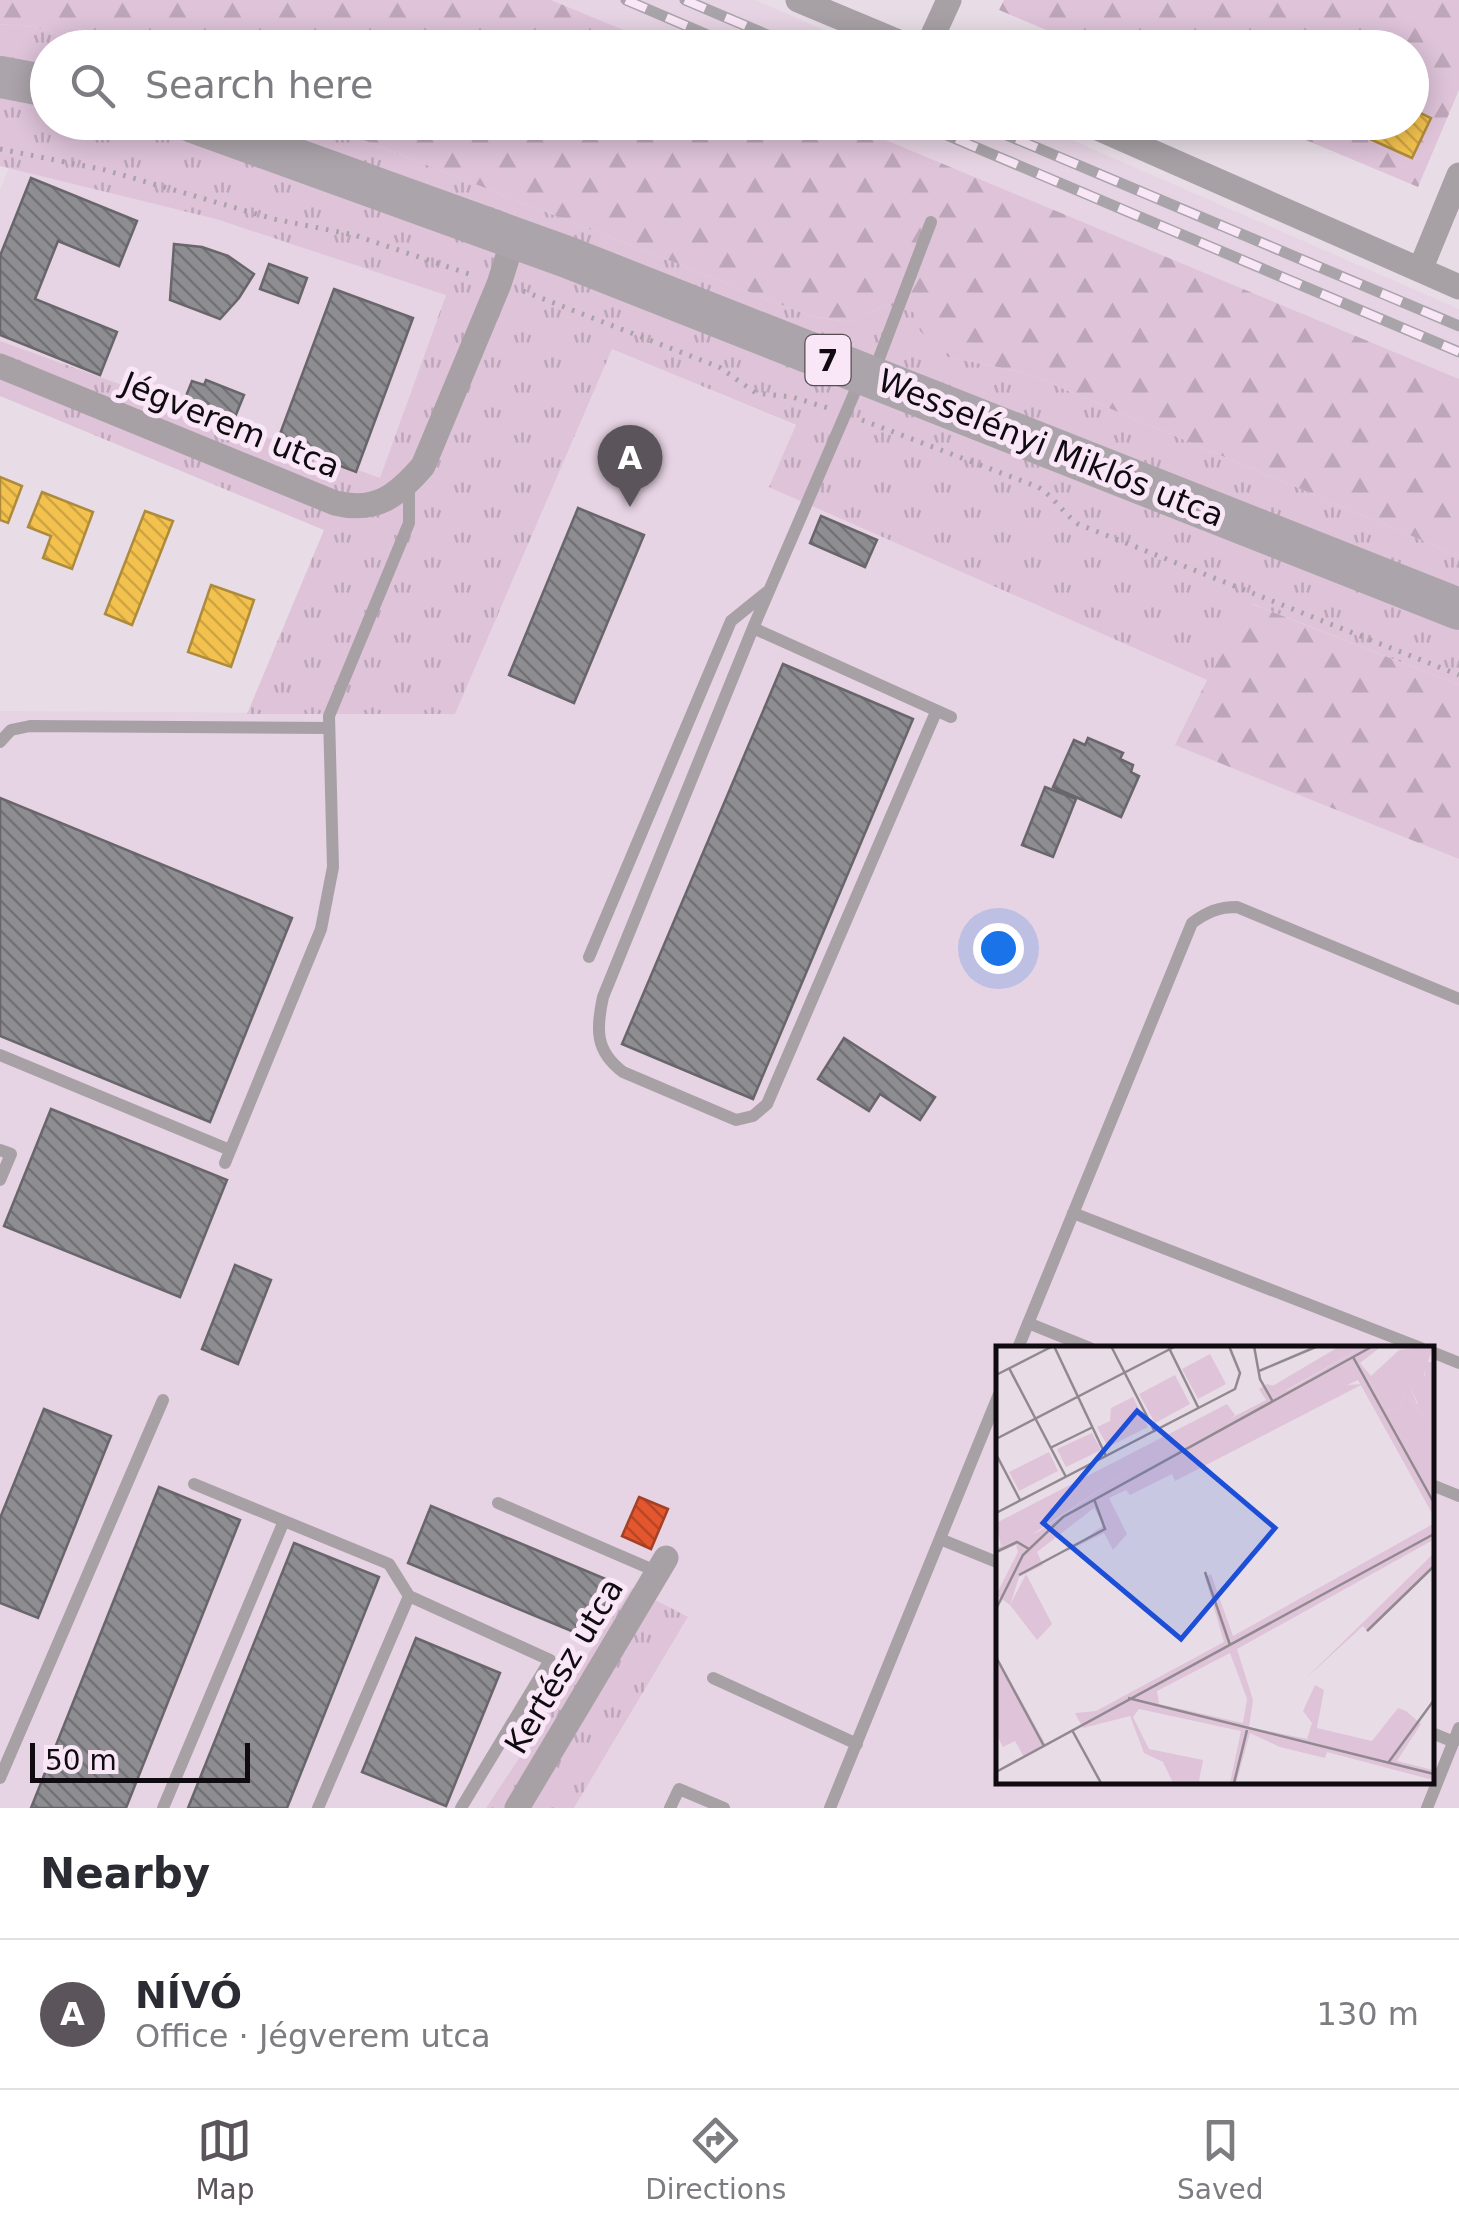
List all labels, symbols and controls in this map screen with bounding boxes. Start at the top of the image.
search box [30,30,1429,140]
icon: search [65,58,120,113]
text: Search here [145,63,373,107]
road number: 7 [806,335,850,385]
street label: Wesselényi Miklós utca [872,361,1230,535]
street label: Jégverem utca [115,363,345,486]
pin: A [598,424,662,507]
your location [973,923,1024,974]
inset map [996,1346,1434,1783]
street label: Kertész utca [497,1571,631,1761]
scale bar [30,1738,250,1782]
text: 50 m [45,1744,117,1777]
text: Nearby [40,1849,210,1898]
text: NÍVÓ [135,1973,242,2017]
text: A [60,1995,85,2033]
text: 130 m [1317,1995,1419,2033]
text: Office · Jégverem utca [135,2017,491,2055]
tab: Map [195,2113,254,2206]
tab: Directions [645,2113,786,2206]
tab: Saved [1177,2113,1264,2206]

